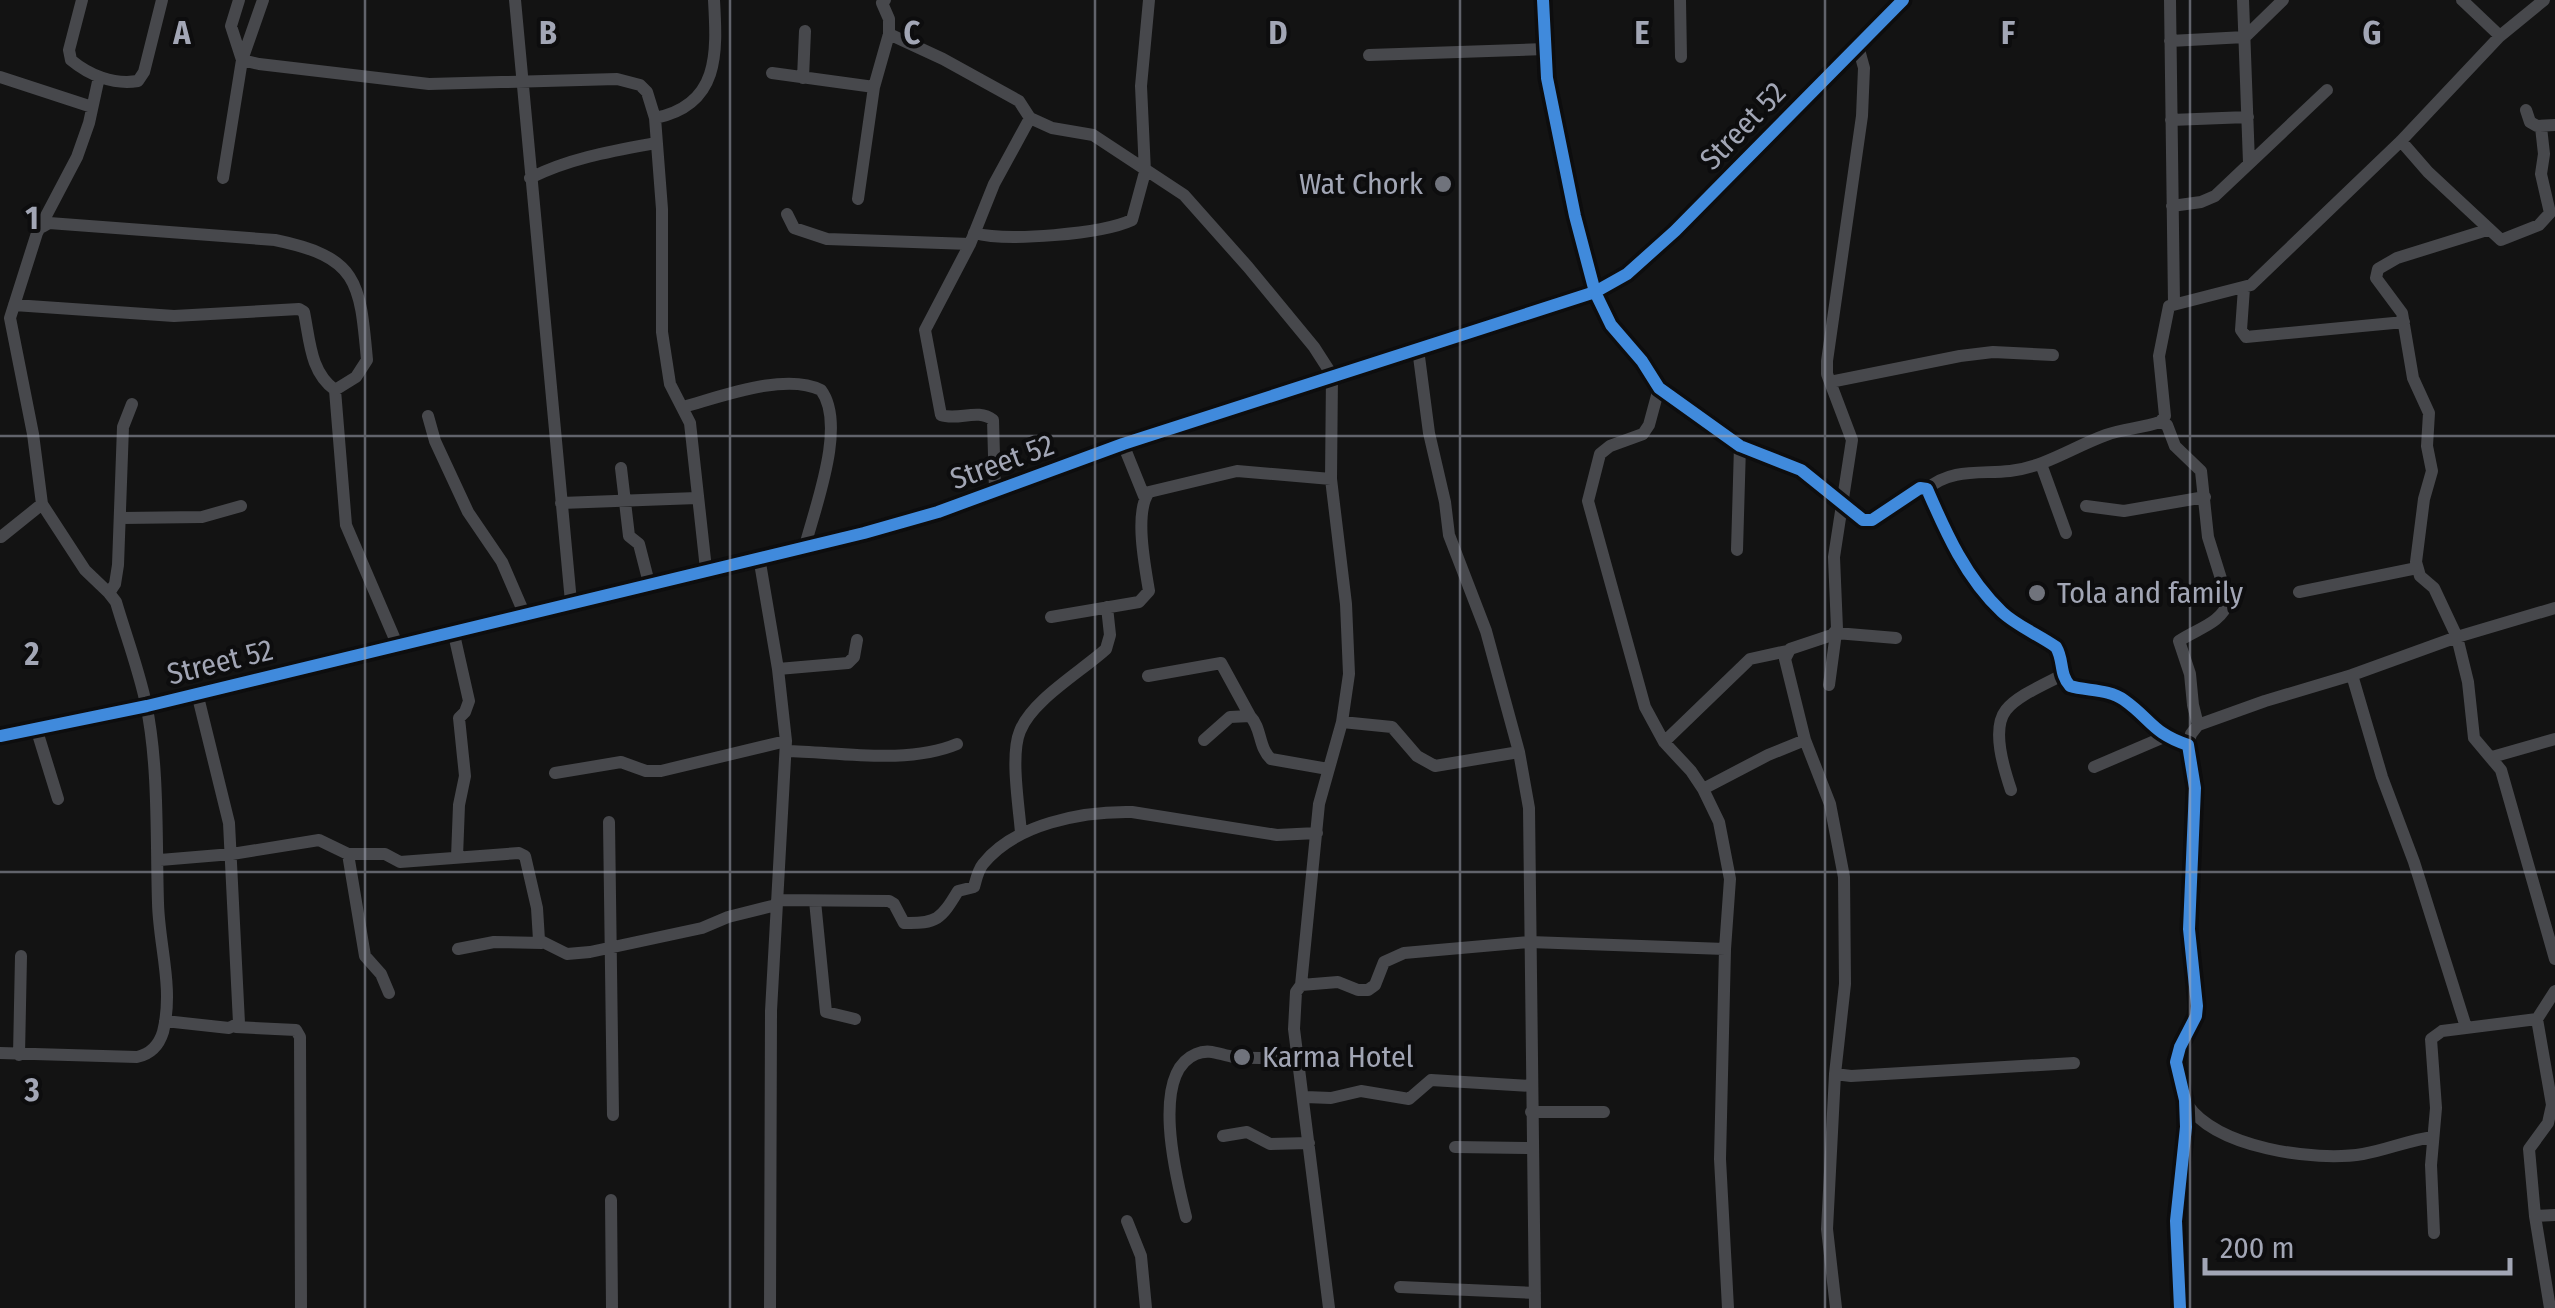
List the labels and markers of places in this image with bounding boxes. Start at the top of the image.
place label: Wat Chork [1299,166,1423,202]
marker: Wat Chork [1432,173,1454,195]
place label: Tola and family [2057,575,2244,611]
marker: Tola and family [2026,582,2048,604]
place label: Karma Hotel [1262,1039,1414,1075]
marker: Karma Hotel [1231,1046,1253,1068]

